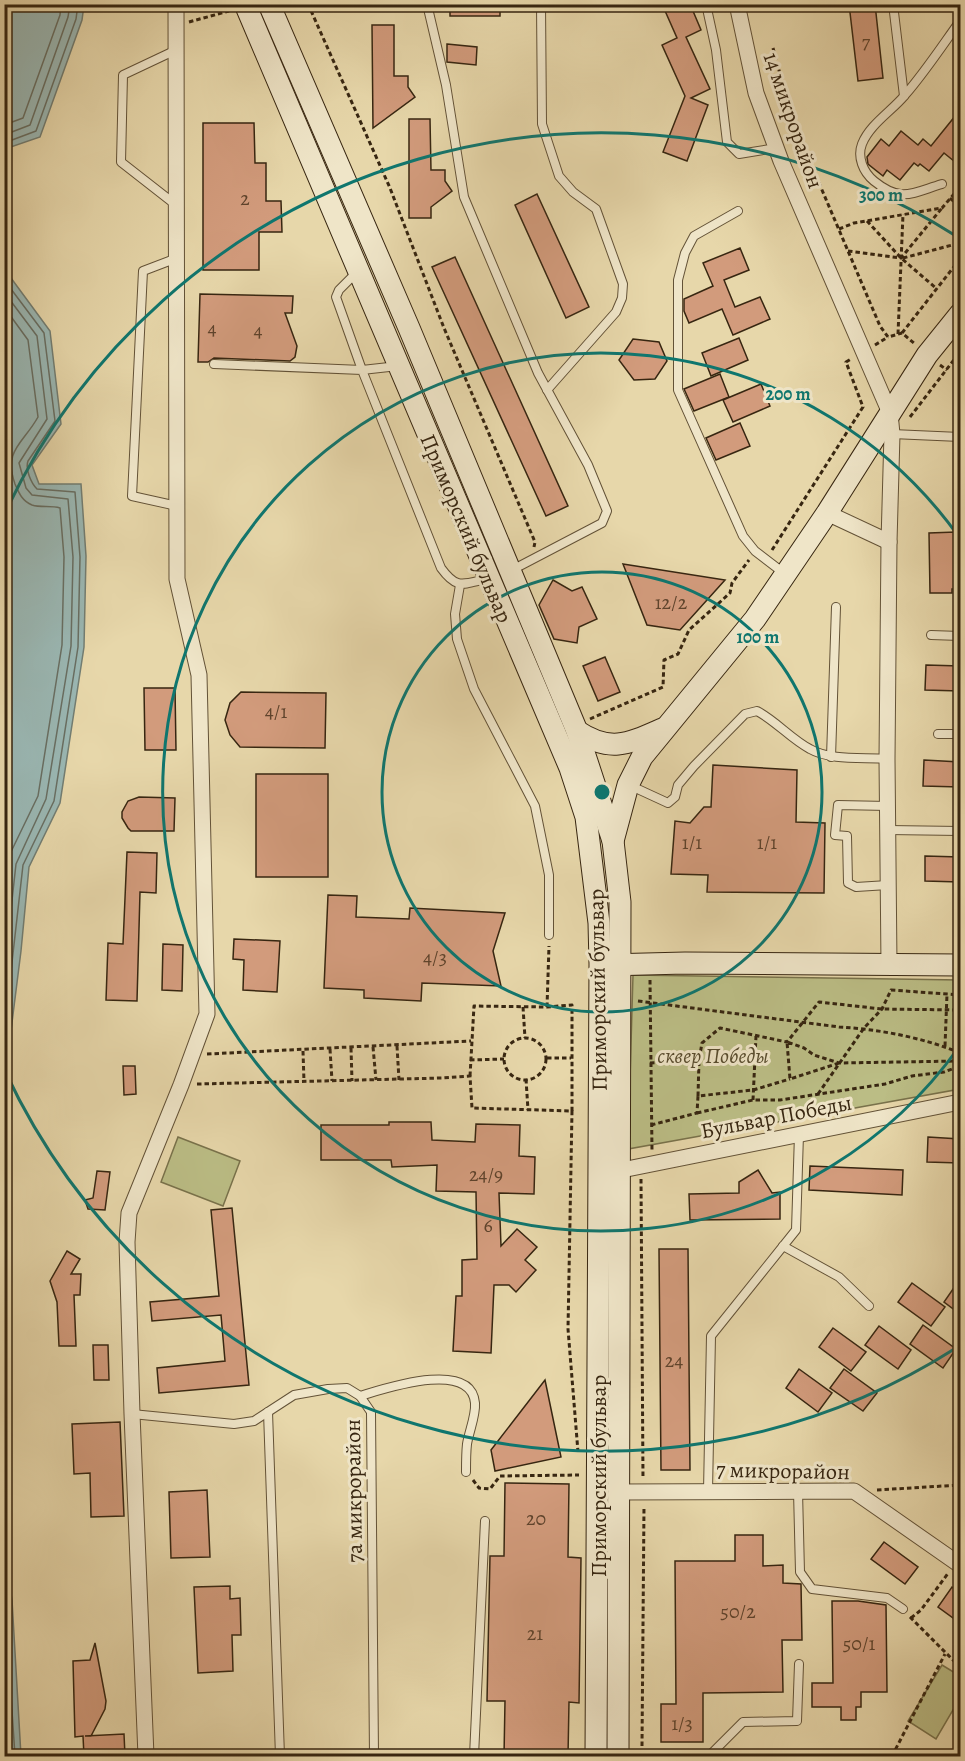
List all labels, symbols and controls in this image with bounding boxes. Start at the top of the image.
house number: 7 [862,28,871,55]
street label: 14 микрорайон [756,48,830,192]
text: 300 m [859,183,903,207]
house number: 2 [240,185,250,212]
house number: 4 [207,315,217,342]
house number: 4 [253,317,263,344]
text: 200 m [765,382,811,406]
street label: Приморский бульвар [413,429,519,627]
house number: 12/2 [655,589,688,616]
text: 100 m [737,625,779,649]
house number: 4/1 [265,698,287,725]
centre of rings [592,782,612,802]
house number: 1/1 [682,829,702,856]
house number: 1/1 [757,829,777,856]
street label: Приморский бульвар [581,888,615,1091]
house number: 4/3 [423,944,447,971]
park label: сквер Победы [657,1041,769,1071]
street label: Бульвар Победы [698,1088,854,1146]
house number: 24/9 [469,1161,503,1188]
house number: 6 [483,1212,493,1239]
house number: 24 [665,1347,683,1374]
street label: Приморский бульвар [584,1375,614,1577]
street label: 7а микрорайон [338,1419,370,1563]
street label: 7 микрорайон [716,1455,850,1487]
house number: 20 [526,1505,546,1532]
house number: 50/2 [720,1598,756,1625]
house number: 21 [527,1620,543,1647]
house number: 50/1 [843,1630,875,1657]
house number: 1/3 [671,1710,693,1737]

